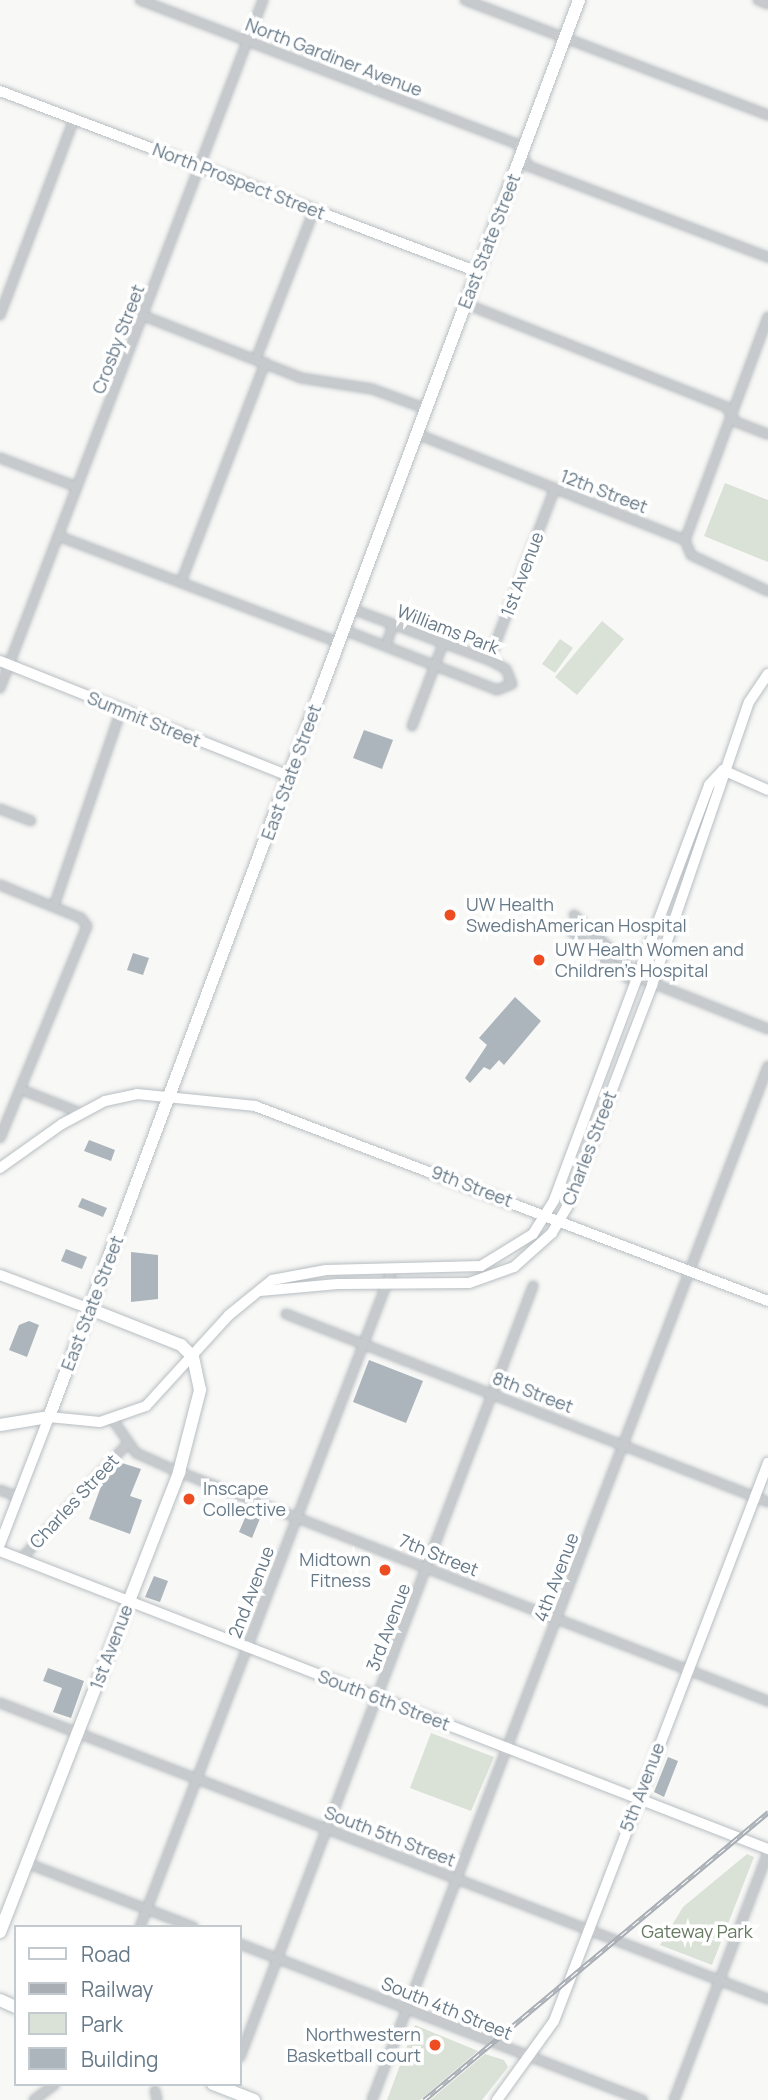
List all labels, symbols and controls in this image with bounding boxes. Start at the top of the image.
street label: North Gardiner Avenue [243,13,425,101]
street label: North Prospect Street [150,138,328,224]
street label: East State Street [453,171,525,311]
street label: Crosby Street [87,281,149,397]
street label: 12th Street [557,464,651,518]
street label: 1st Avenue [496,529,548,619]
street label: Williams Park [394,600,502,658]
street label: Summit Street [84,686,204,752]
street label: East State Street [256,701,326,843]
place label: UW Health SwedishAmerican Hospital [466,894,687,936]
marker: UW Health SwedishAmerican Hospital [440,905,460,925]
place label: UW Health Women and Children's Hospital [555,939,744,982]
marker: UW Health Women and Children's Hospital [529,950,549,970]
street label: Charles Street [557,1088,621,1208]
street label: 9th Street [428,1161,516,1211]
street label: East State Street [56,1233,128,1373]
street label: 8th Street [490,1367,576,1417]
street label: Charles Street [25,1449,123,1553]
place label: Inscape Collective [203,1478,286,1520]
marker: Inscape Collective [181,1491,197,1507]
street label: 7th Street [396,1529,482,1581]
street label: 4th Avenue [529,1529,583,1625]
street label: 2nd Avenue [224,1543,278,1641]
place label: Midtown Fitness [299,1549,371,1592]
marker: Midtown Fitness [377,1562,393,1578]
street label: 3rd Avenue [361,1580,415,1674]
street label: 1st Avenue [85,1602,137,1692]
street label: South 6th Street [315,1665,453,1735]
street label: 5th Avenue [615,1739,669,1835]
street label: South 5th Street [321,1801,459,1871]
park label: Gateway Park [641,1920,753,1942]
legend [14,1925,242,2086]
text: Road [81,1940,131,1968]
street label: South 4th Street [379,1972,515,2044]
text: Railway [81,1975,153,2003]
text: Park [81,2010,123,2038]
place label: Northwestern Basketball court [287,2024,421,2066]
marker: Northwestern Basketball court [427,2037,443,2053]
text: Building [81,2045,158,2073]

